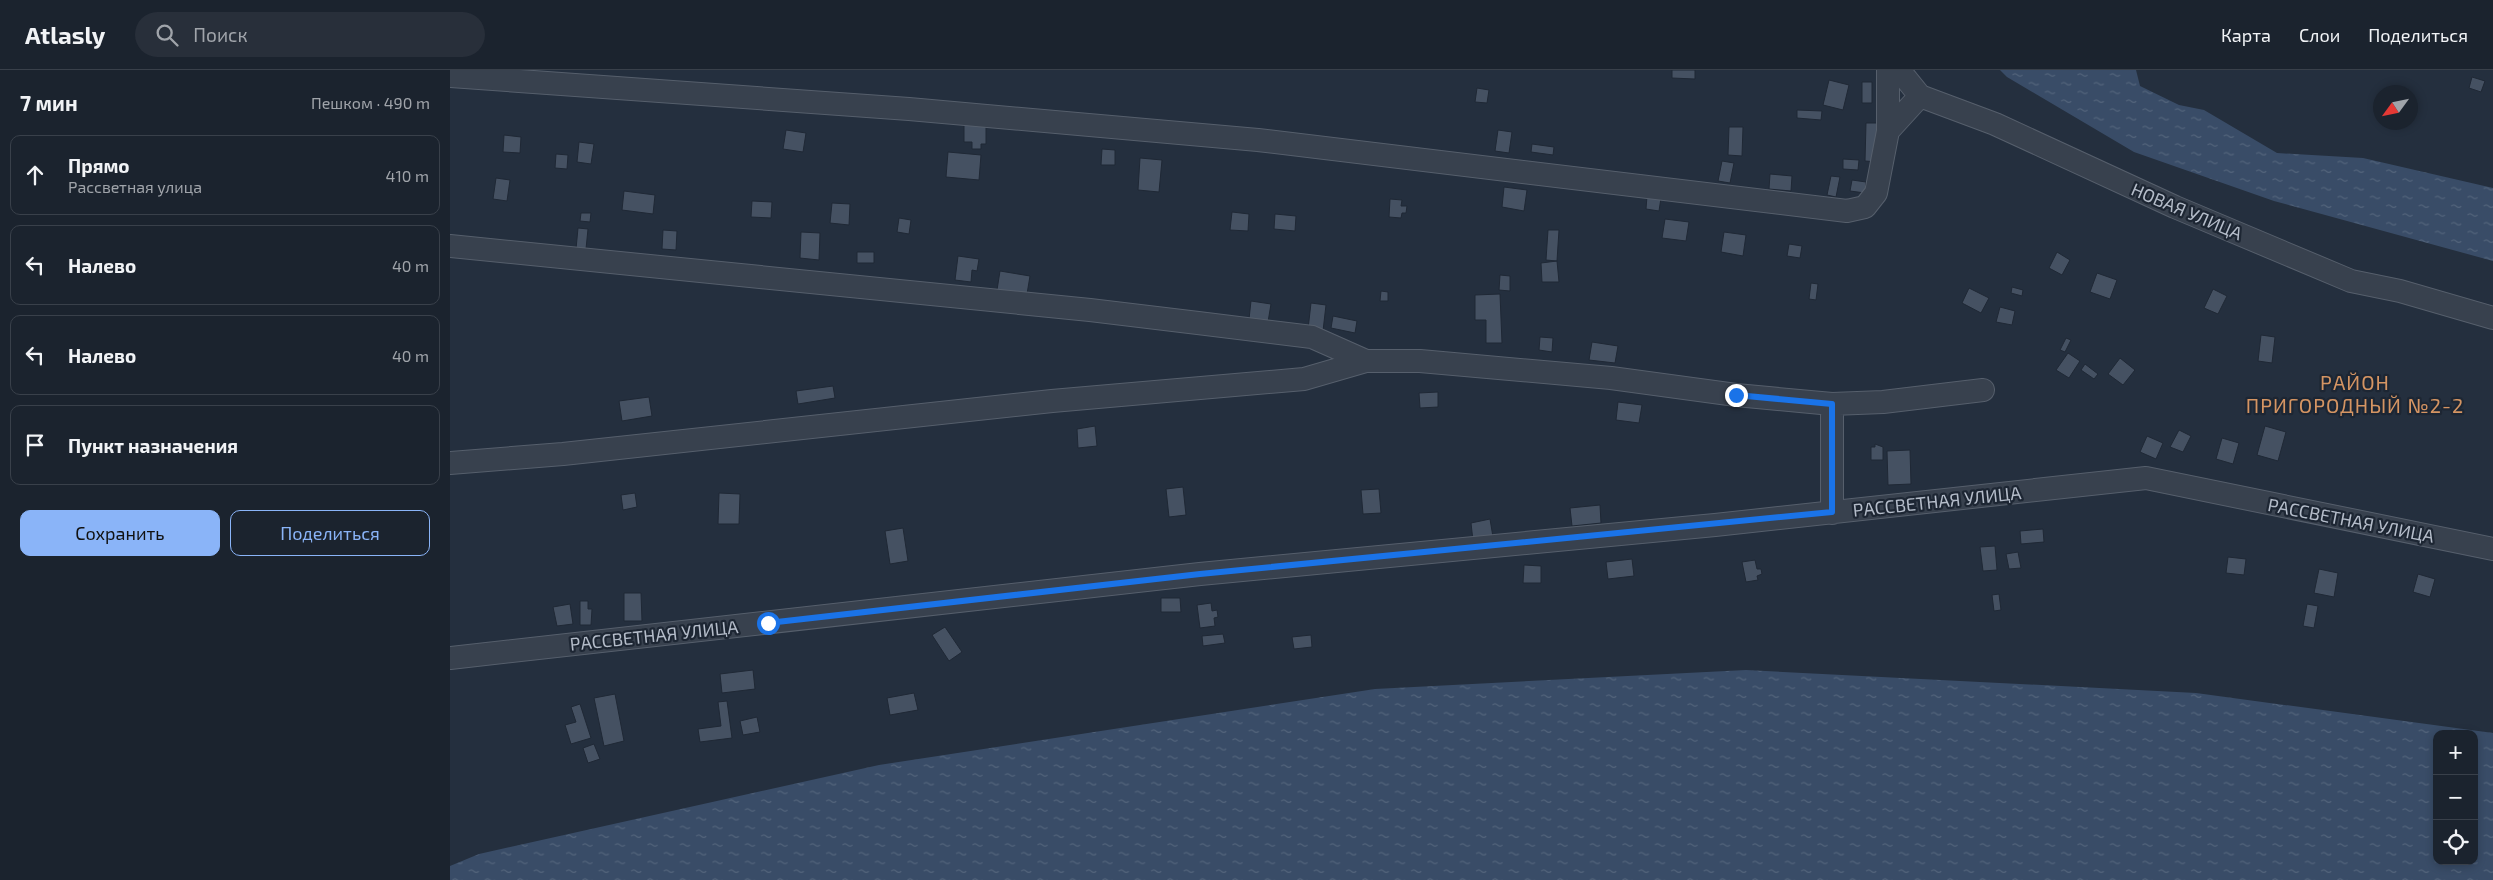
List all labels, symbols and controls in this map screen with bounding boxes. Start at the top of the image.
search box [135,12,485,57]
text: Atlasly [25,20,105,49]
icon: search [153,21,181,49]
text: Поиск [193,23,248,46]
text: Карта [2221,24,2271,46]
text: Слои [2299,24,2340,46]
text: Поделиться [2368,24,2468,46]
north arrow [2373,85,2418,130]
text: 7 мин [20,90,78,115]
text: Пешком · 490 m [311,93,430,112]
text: Прямо [68,154,130,177]
icon: ahead [21,161,49,189]
text: 410 m [386,166,429,185]
text: Рассветная улица [68,177,202,196]
street label: НОВАЯ УЛИЦА [2128,178,2247,245]
icon: left [21,251,49,279]
text: Налево [68,254,136,277]
text: 40 m [392,256,429,275]
icon: left [21,341,49,369]
text: Налево [68,344,136,367]
text: 40 m [392,346,429,365]
district label: РАЙОН ПРИГОРОДНЫЙ №2-2 [2246,370,2464,417]
route end [1725,384,1748,407]
icon: arrive [21,431,49,459]
text: Пункт назначения [68,434,238,457]
street label: РАССВЕТНАЯ УЛИЦА [1852,481,2023,521]
street label: РАССВЕТНАЯ УЛИЦА [2266,493,2437,547]
button: Сохранить [20,510,220,556]
button: Поделиться [230,510,430,556]
route start [757,612,780,635]
street label: РАССВЕТНАЯ УЛИЦА [569,615,740,655]
map controls [2433,730,2478,865]
button: + [2433,730,2478,775]
button: − [2433,775,2478,820]
button: locate [2433,820,2478,865]

